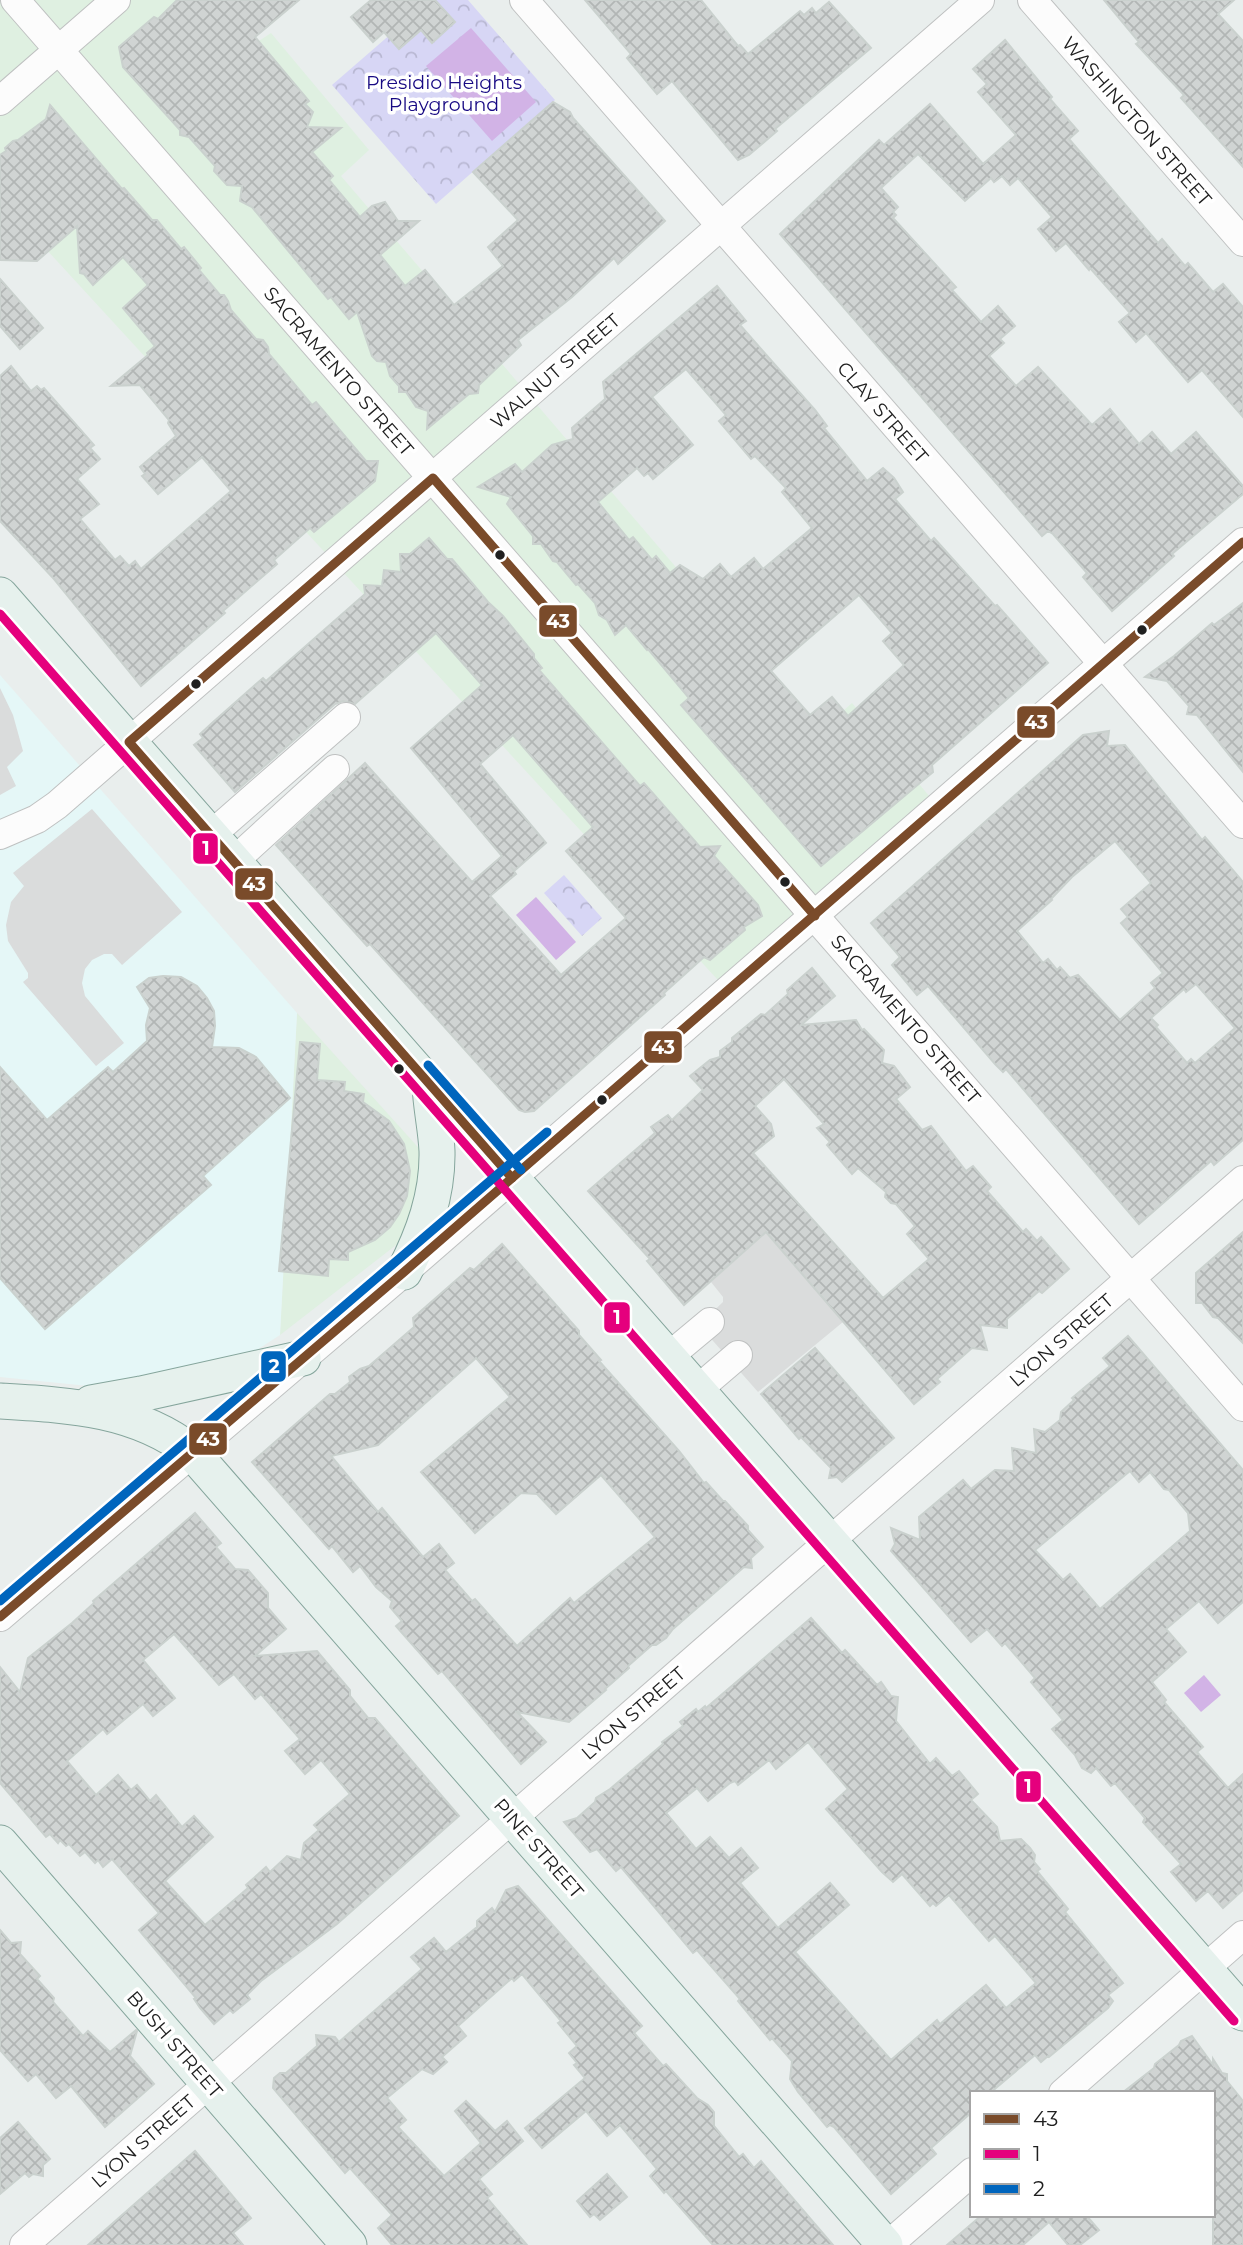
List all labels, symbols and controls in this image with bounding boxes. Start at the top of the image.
street label: WASHINGTON STREET [1057,32,1216,211]
park label: Presidio Heights Playground [366,71,522,116]
street label: SACRAMENTO STREET [259,282,418,461]
street label: WALNUT STREET [486,309,625,434]
street label: CLAY STREET [832,357,933,468]
unlabelled marker [493,548,507,562]
line badge: 43 [538,604,578,638]
text: 43 [546,610,570,633]
unlabelled marker [1135,623,1149,637]
unlabelled marker [189,677,203,691]
line badge: 43 [1016,705,1056,739]
text: 43 [1024,711,1048,734]
line badge: 1 [192,832,219,865]
text: 1 [202,837,210,860]
line badge: 43 [234,867,274,901]
text: 43 [242,873,266,896]
unlabelled marker [778,875,792,889]
street label: SACRAMENTO STREET [826,930,985,1109]
line badge: 43 [643,1030,683,1064]
text: 43 [651,1036,675,1059]
unlabelled marker [392,1062,406,1076]
unlabelled marker [595,1093,609,1107]
street label: LYON STREET [1005,1289,1118,1392]
line badge: 1 [603,1301,631,1334]
text: 1 [613,1306,621,1329]
line badge: 2 [260,1350,287,1383]
text: 2 [268,1355,280,1378]
line badge: 43 [188,1422,228,1456]
text: 43 [196,1428,220,1451]
street label: LYON STREET [577,1662,690,1765]
line badge: 1 [1015,1770,1042,1803]
text: 1 [1024,1775,1032,1798]
street label: PINE STREET [489,1794,588,1903]
street label: BUSH STREET [122,1986,227,2102]
street label: LYON STREET [87,2090,200,2193]
legend [970,2091,1215,2217]
text: 43 [1033,2106,1058,2131]
text: 1 [1033,2141,1041,2166]
text: 2 [1033,2176,1045,2201]

